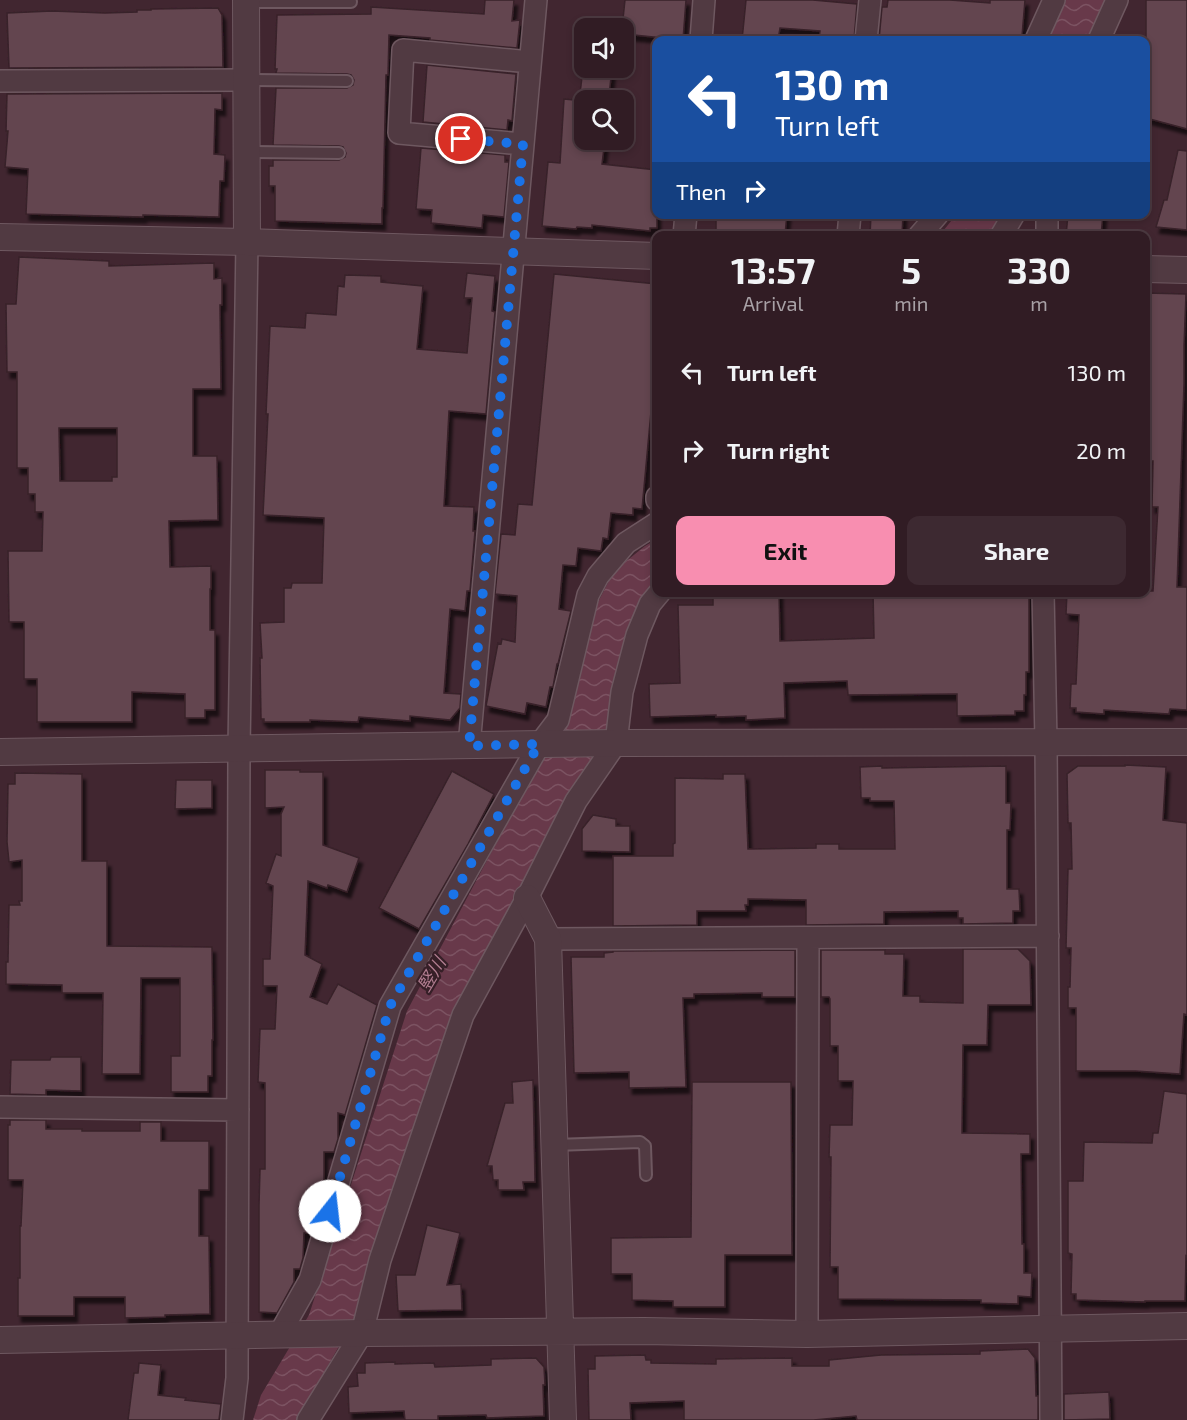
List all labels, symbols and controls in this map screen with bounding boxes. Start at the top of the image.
map controls [574,18,634,150]
button: sound [574,18,634,78]
text: 130 m [775,58,890,108]
icon: left [676,60,754,138]
button: search [574,90,634,150]
text: Turn left [775,109,879,141]
pin [435,113,486,164]
icon: arrive [444,122,477,155]
icon: right [738,174,771,207]
text: Then [676,178,726,204]
text: 13:57 [731,248,815,291]
text: 5 [901,248,921,291]
text: 330 [1007,248,1071,291]
text: Arrival [743,291,804,315]
text: min [894,291,928,315]
text: m [1030,291,1048,315]
icon: left [676,356,709,389]
text: Turn left [727,359,816,385]
text: 130 m [1068,359,1126,385]
icon: right [676,434,709,467]
text: Turn right [727,437,829,463]
text: 20 m [1076,437,1126,463]
button: Exit [676,516,895,585]
button: Share [907,516,1126,585]
water label: 竪川 [412,951,451,995]
position arrow [298,1179,362,1243]

